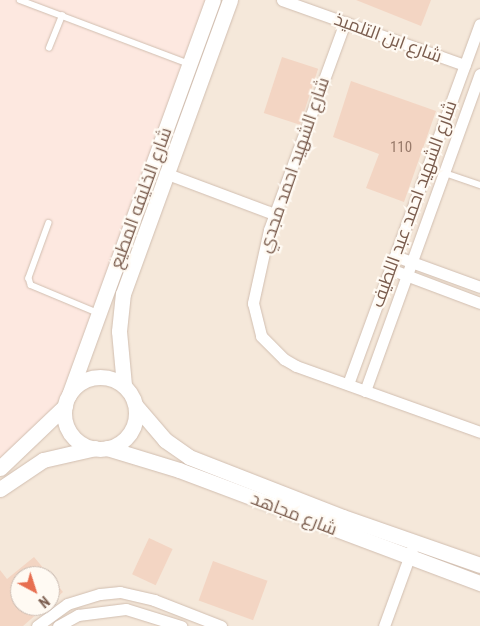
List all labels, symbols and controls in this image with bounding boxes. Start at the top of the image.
street label: شارع ابن التلميذ [331,9,445,67]
street label: شارع الشهيد احمد مجدي [254,74,334,256]
street label: شارع الشهيد احمد عبد اللطيف [366,98,462,310]
street label: شارع الخليفه المطيع [105,125,177,271]
house number: 110 [390,139,412,157]
street label: شارع مجاهد [248,488,340,540]
north arrow [10,566,60,616]
text: N [36,593,52,611]

